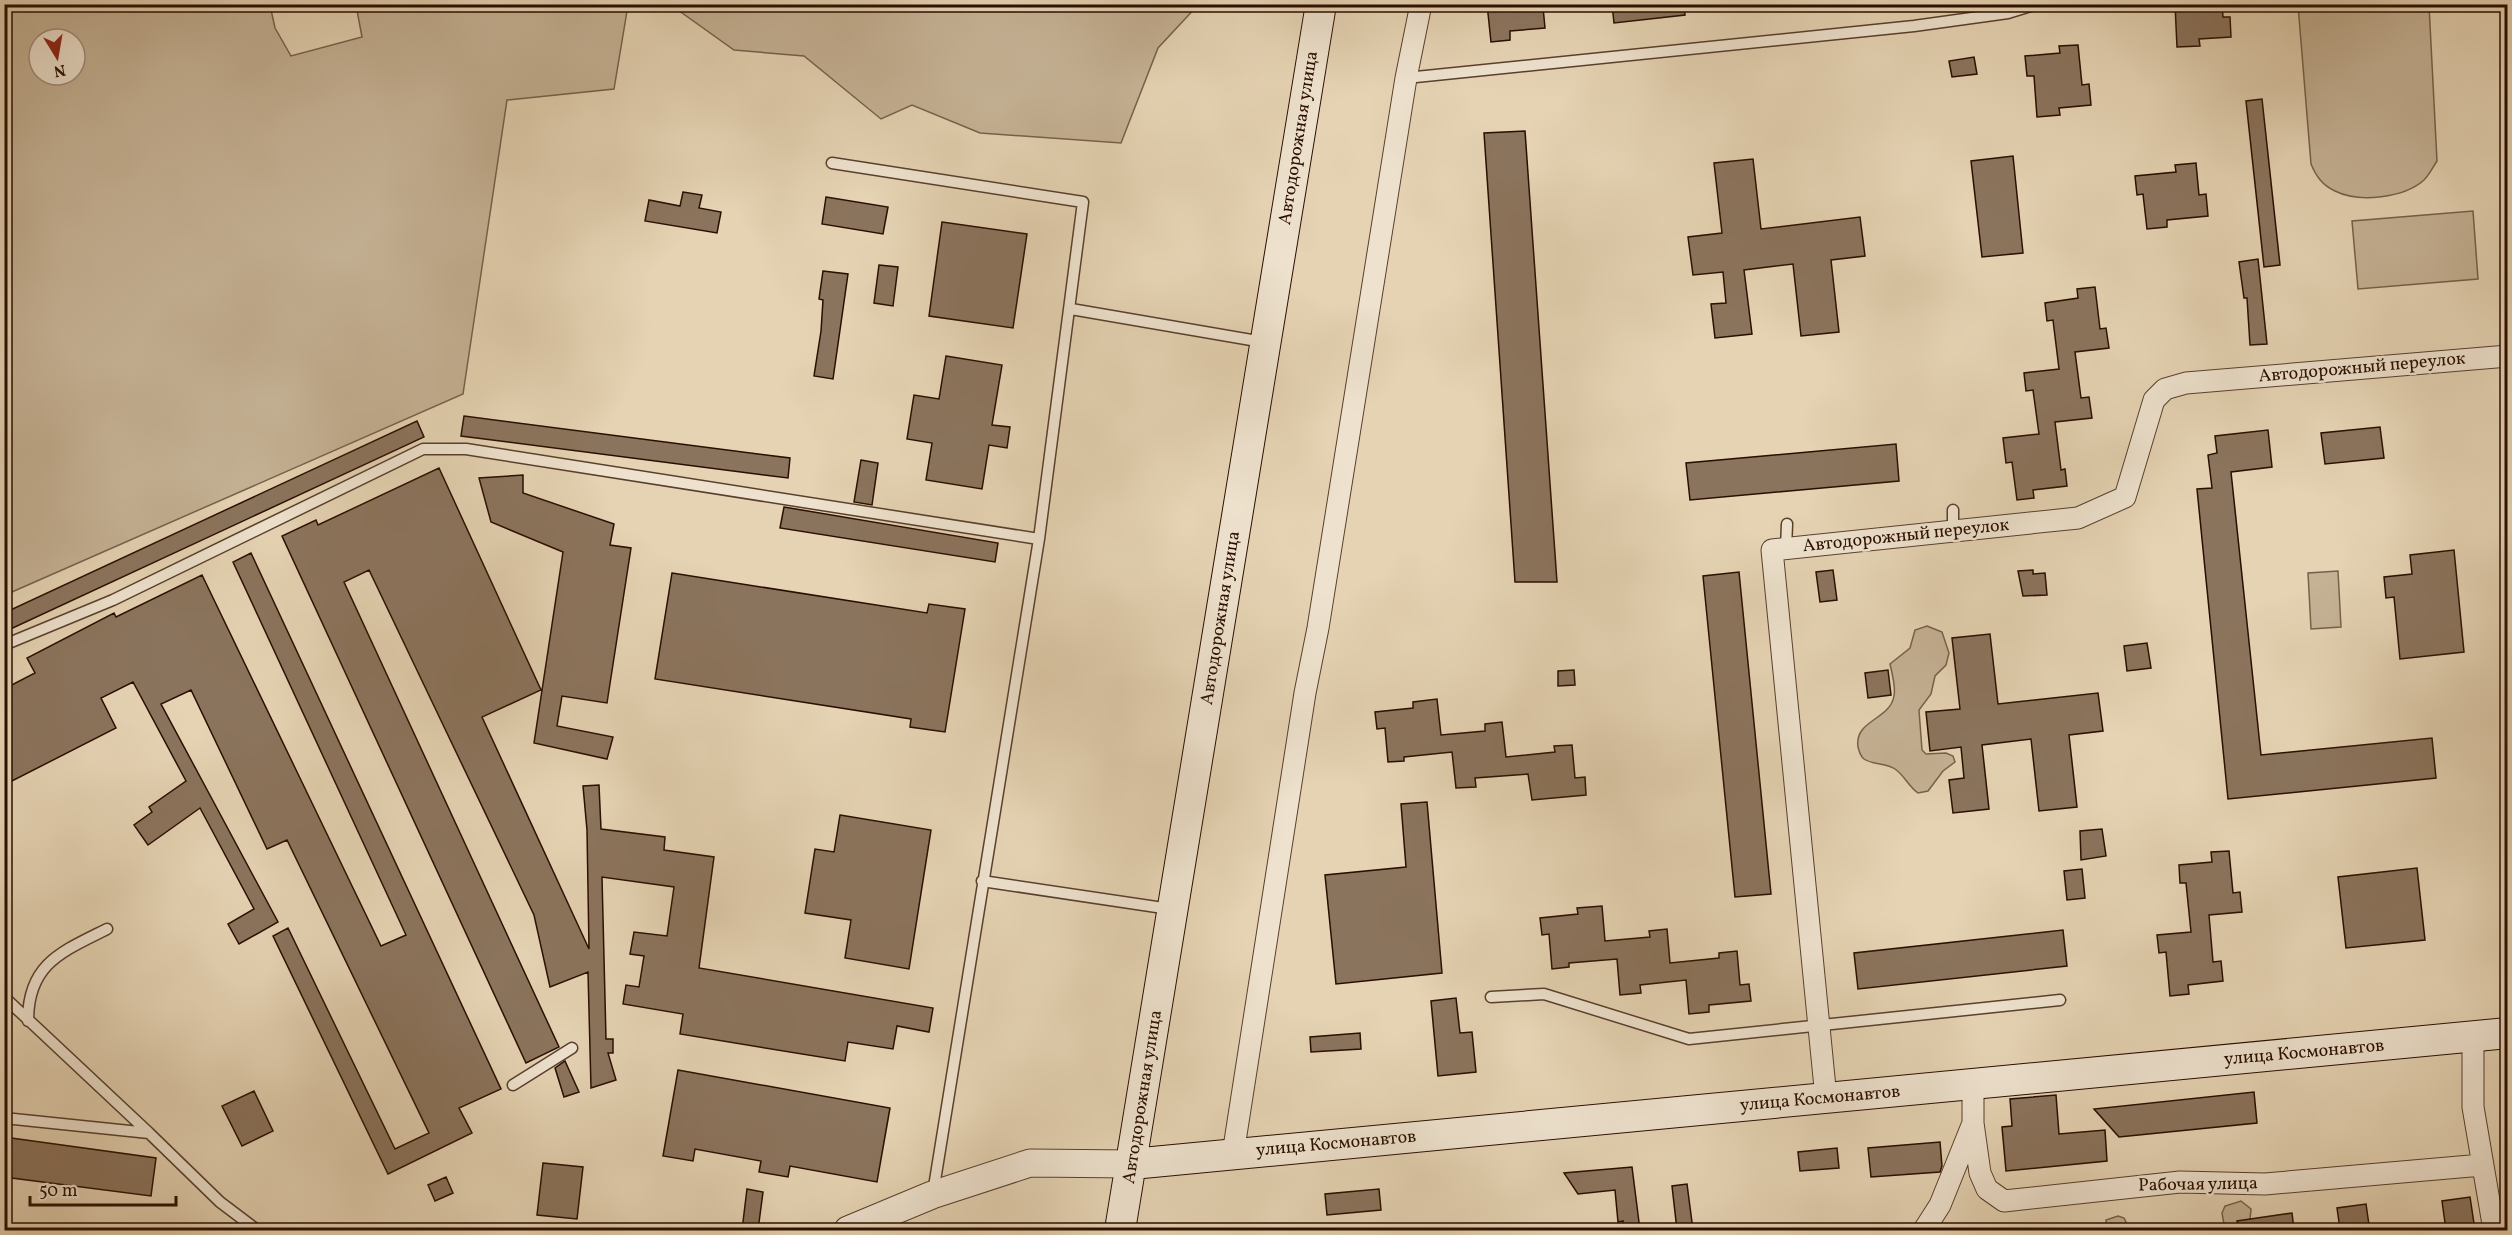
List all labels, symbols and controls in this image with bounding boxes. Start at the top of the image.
north arrow [27,27,87,87]
street label: Автодорожная улица [1273,49,1325,227]
text: N [51,58,67,82]
street label: Автодорожный переулок [2258,346,2467,389]
street label: Автодорожный переулок [1802,513,2011,559]
street label: Автодорожная улица [1195,529,1247,707]
street label: Автодорожная улица [1117,1008,1169,1186]
street label: улица Космонавтов [2223,1034,2385,1072]
street label: улица Космонавтов [1739,1080,1901,1118]
street label: улица Космонавтов [1255,1125,1417,1163]
scale bar [30,1169,176,1207]
street label: Рабочая улица [2138,1171,2258,1199]
text: 50 m [39,1179,78,1204]

